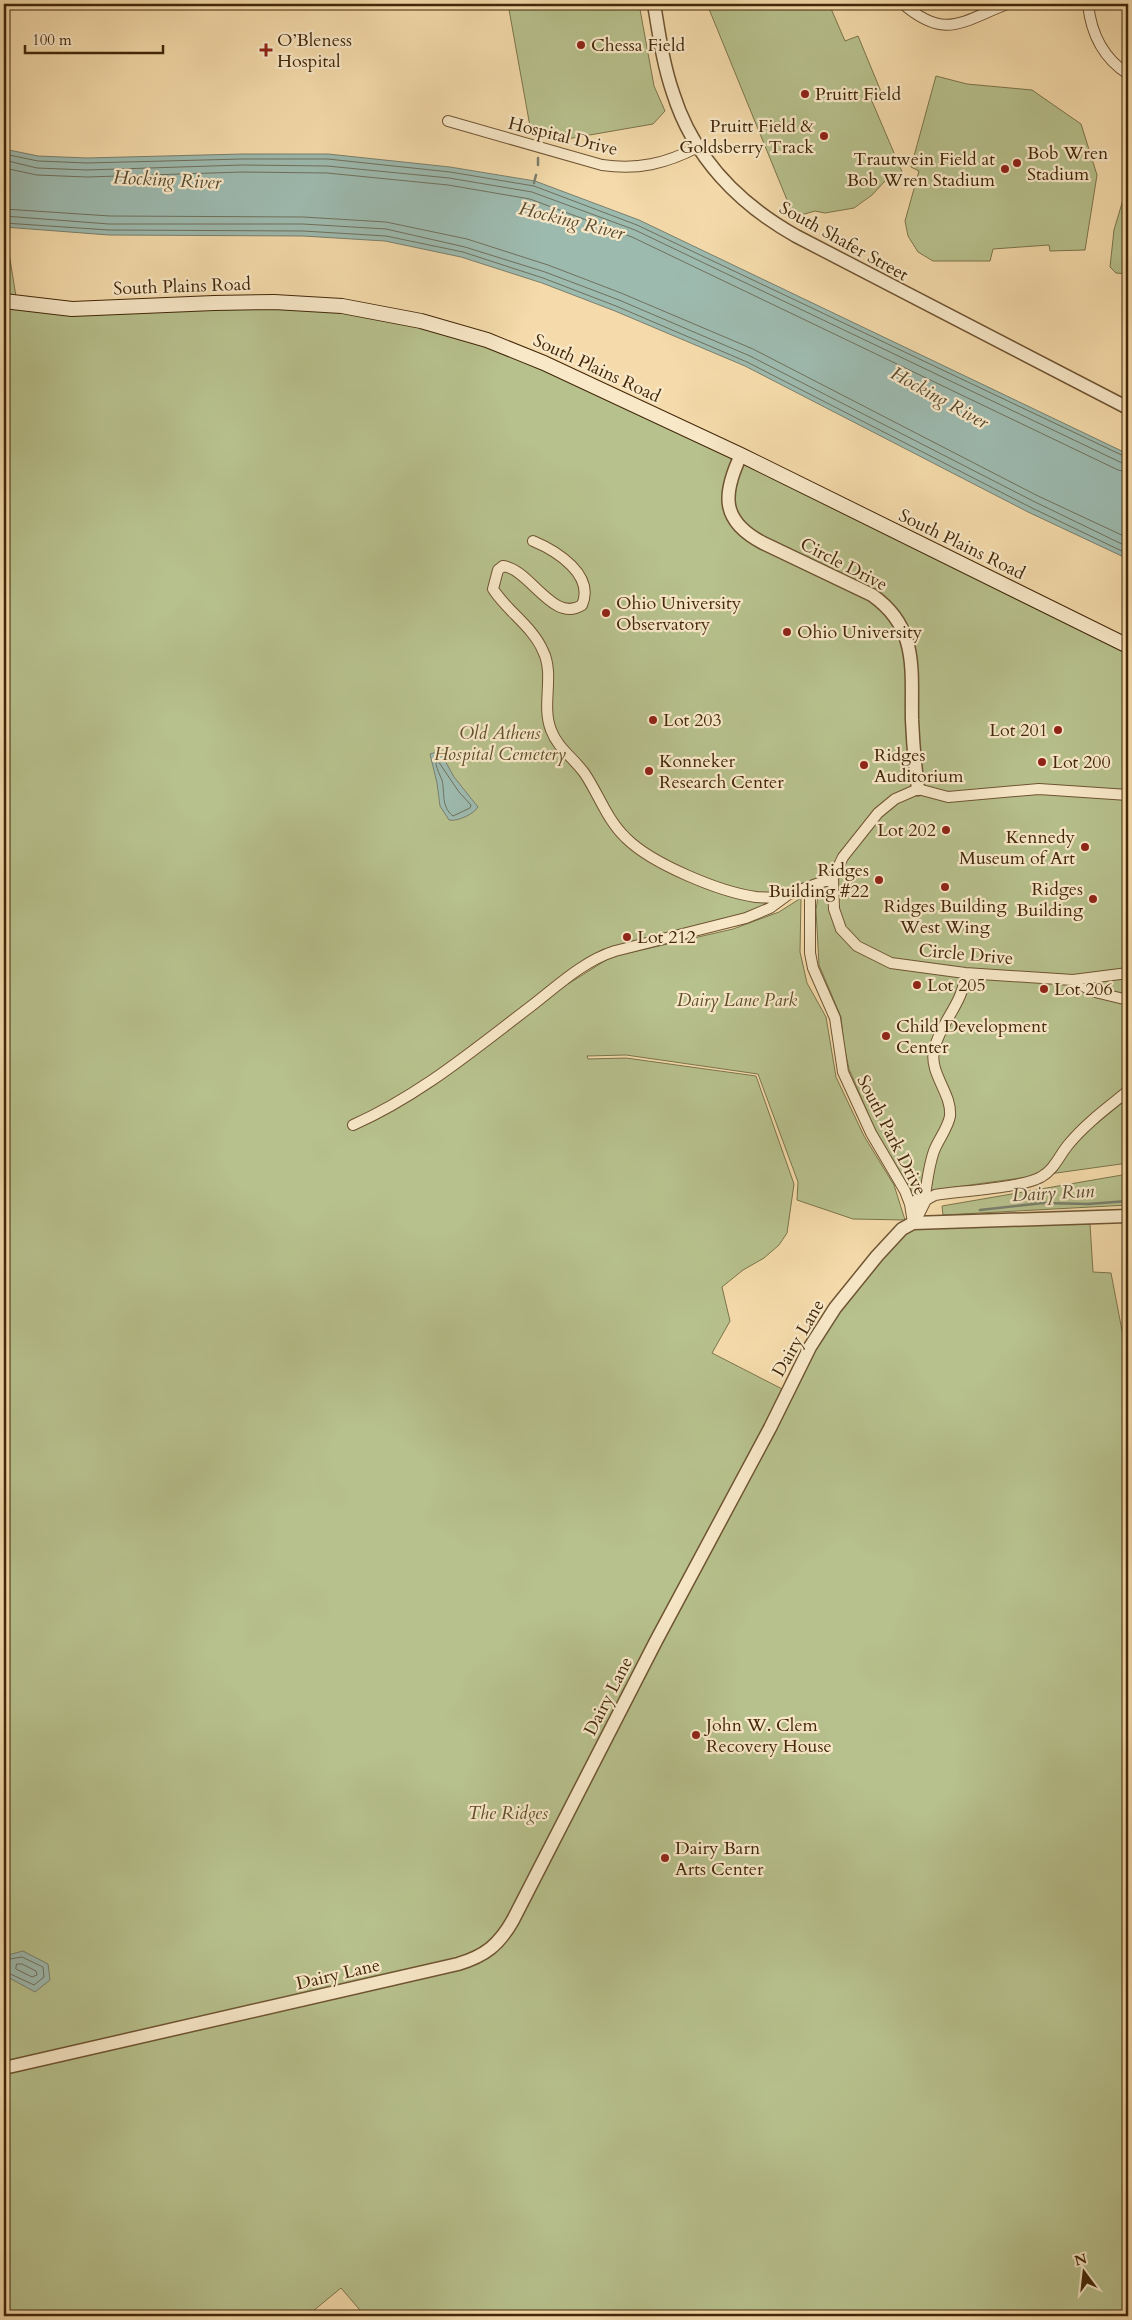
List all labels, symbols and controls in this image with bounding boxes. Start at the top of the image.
scale bar [25,22,162,54]
place label: O’Bleness Hospital [277,28,352,74]
text: 100 m [32,30,72,50]
place label: Chessa Field [591,33,686,58]
marker: Chessa Field [575,39,587,51]
marker: O’Bleness Hospital [259,43,273,57]
place label: Pruitt Field [815,82,901,107]
marker: Pruitt Field [799,88,811,100]
street label: Hospital Drive [506,111,620,162]
place label: Pruitt Field & Goldsberry Track [679,114,815,160]
marker: Pruitt Field & Goldsberry Track [818,130,830,142]
place label: Bob Wren Stadium [1027,141,1109,187]
place label: Trautwein Field at Bob Wren Stadium [847,147,996,193]
marker: Bob Wren Stadium [1011,157,1023,169]
marker: Trautwein Field at Bob Wren Stadium [999,163,1011,175]
water label: Hocking River [112,164,222,196]
water label: Hocking River [516,195,628,247]
street label: South Shafer Street [775,196,913,287]
street label: South Plains Road [113,272,252,301]
street label: South Plains Road [529,328,665,409]
water label: Hocking River [886,360,994,436]
street label: South Plains Road [894,503,1030,586]
street label: Circle Drive [796,532,892,597]
place label: Ohio University Observatory [616,591,742,637]
marker: Ohio University Observatory [600,607,612,619]
place label: Ohio University [797,620,923,645]
marker: Ohio University [781,626,793,638]
place label: Lot 203 [663,708,722,733]
marker: Lot 203 [647,714,659,726]
place label: Lot 201 [989,718,1048,743]
park label: Old Athens Hospital Cemetery [434,721,566,767]
marker: Lot 201 [1052,724,1064,736]
place label: Ridges Auditorium [874,743,964,789]
place label: Konneker Research Center [659,749,784,795]
place label: Lot 200 [1052,750,1111,775]
marker: Lot 200 [1036,756,1048,768]
marker: Ridges Auditorium [858,759,870,771]
marker: Konneker Research Center [643,765,655,777]
place label: Lot 202 [877,818,936,843]
marker: Lot 202 [940,824,952,836]
place label: Kennedy Museum of Art [959,825,1075,871]
marker: Kennedy Museum of Art [1079,841,1091,853]
place label: Ridges Building #22 [769,858,869,904]
marker: Ridges Building #22 [873,874,885,886]
place label: Ridges Building [1016,877,1084,923]
marker: Ridges Building West Wing [939,881,951,893]
marker: Ridges Building [1087,893,1099,905]
place label: Ridges Building West Wing [884,894,1007,940]
place label: Lot 212 [637,925,696,950]
marker: Lot 212 [621,931,633,943]
street label: Circle Drive [918,938,1014,971]
place label: Lot 205 [927,973,986,998]
place label: Lot 206 [1054,977,1113,1002]
marker: Lot 205 [911,979,923,991]
marker: Lot 206 [1038,983,1050,995]
park label: Dairy Lane Park [677,988,797,1013]
place label: Child Development Center [896,1014,1047,1060]
marker: Child Development Center [880,1030,892,1042]
street label: South Park Drive [850,1071,933,1200]
water label: Dairy Run [1011,1178,1096,1208]
street label: Dairy Lane [766,1295,831,1382]
street label: Dairy Lane [578,1652,639,1740]
place label: John W. Clem Recovery House [703,1713,832,1759]
marker: John W. Clem Recovery House [690,1729,702,1741]
park label: The Ridges [468,1801,548,1826]
place label: Dairy Barn Arts Center [675,1836,764,1882]
marker: Dairy Barn Arts Center [659,1852,671,1864]
street label: Dairy Lane [294,1953,383,1996]
north arrow [1060,2248,1110,2298]
text: N [1072,2249,1089,2271]

